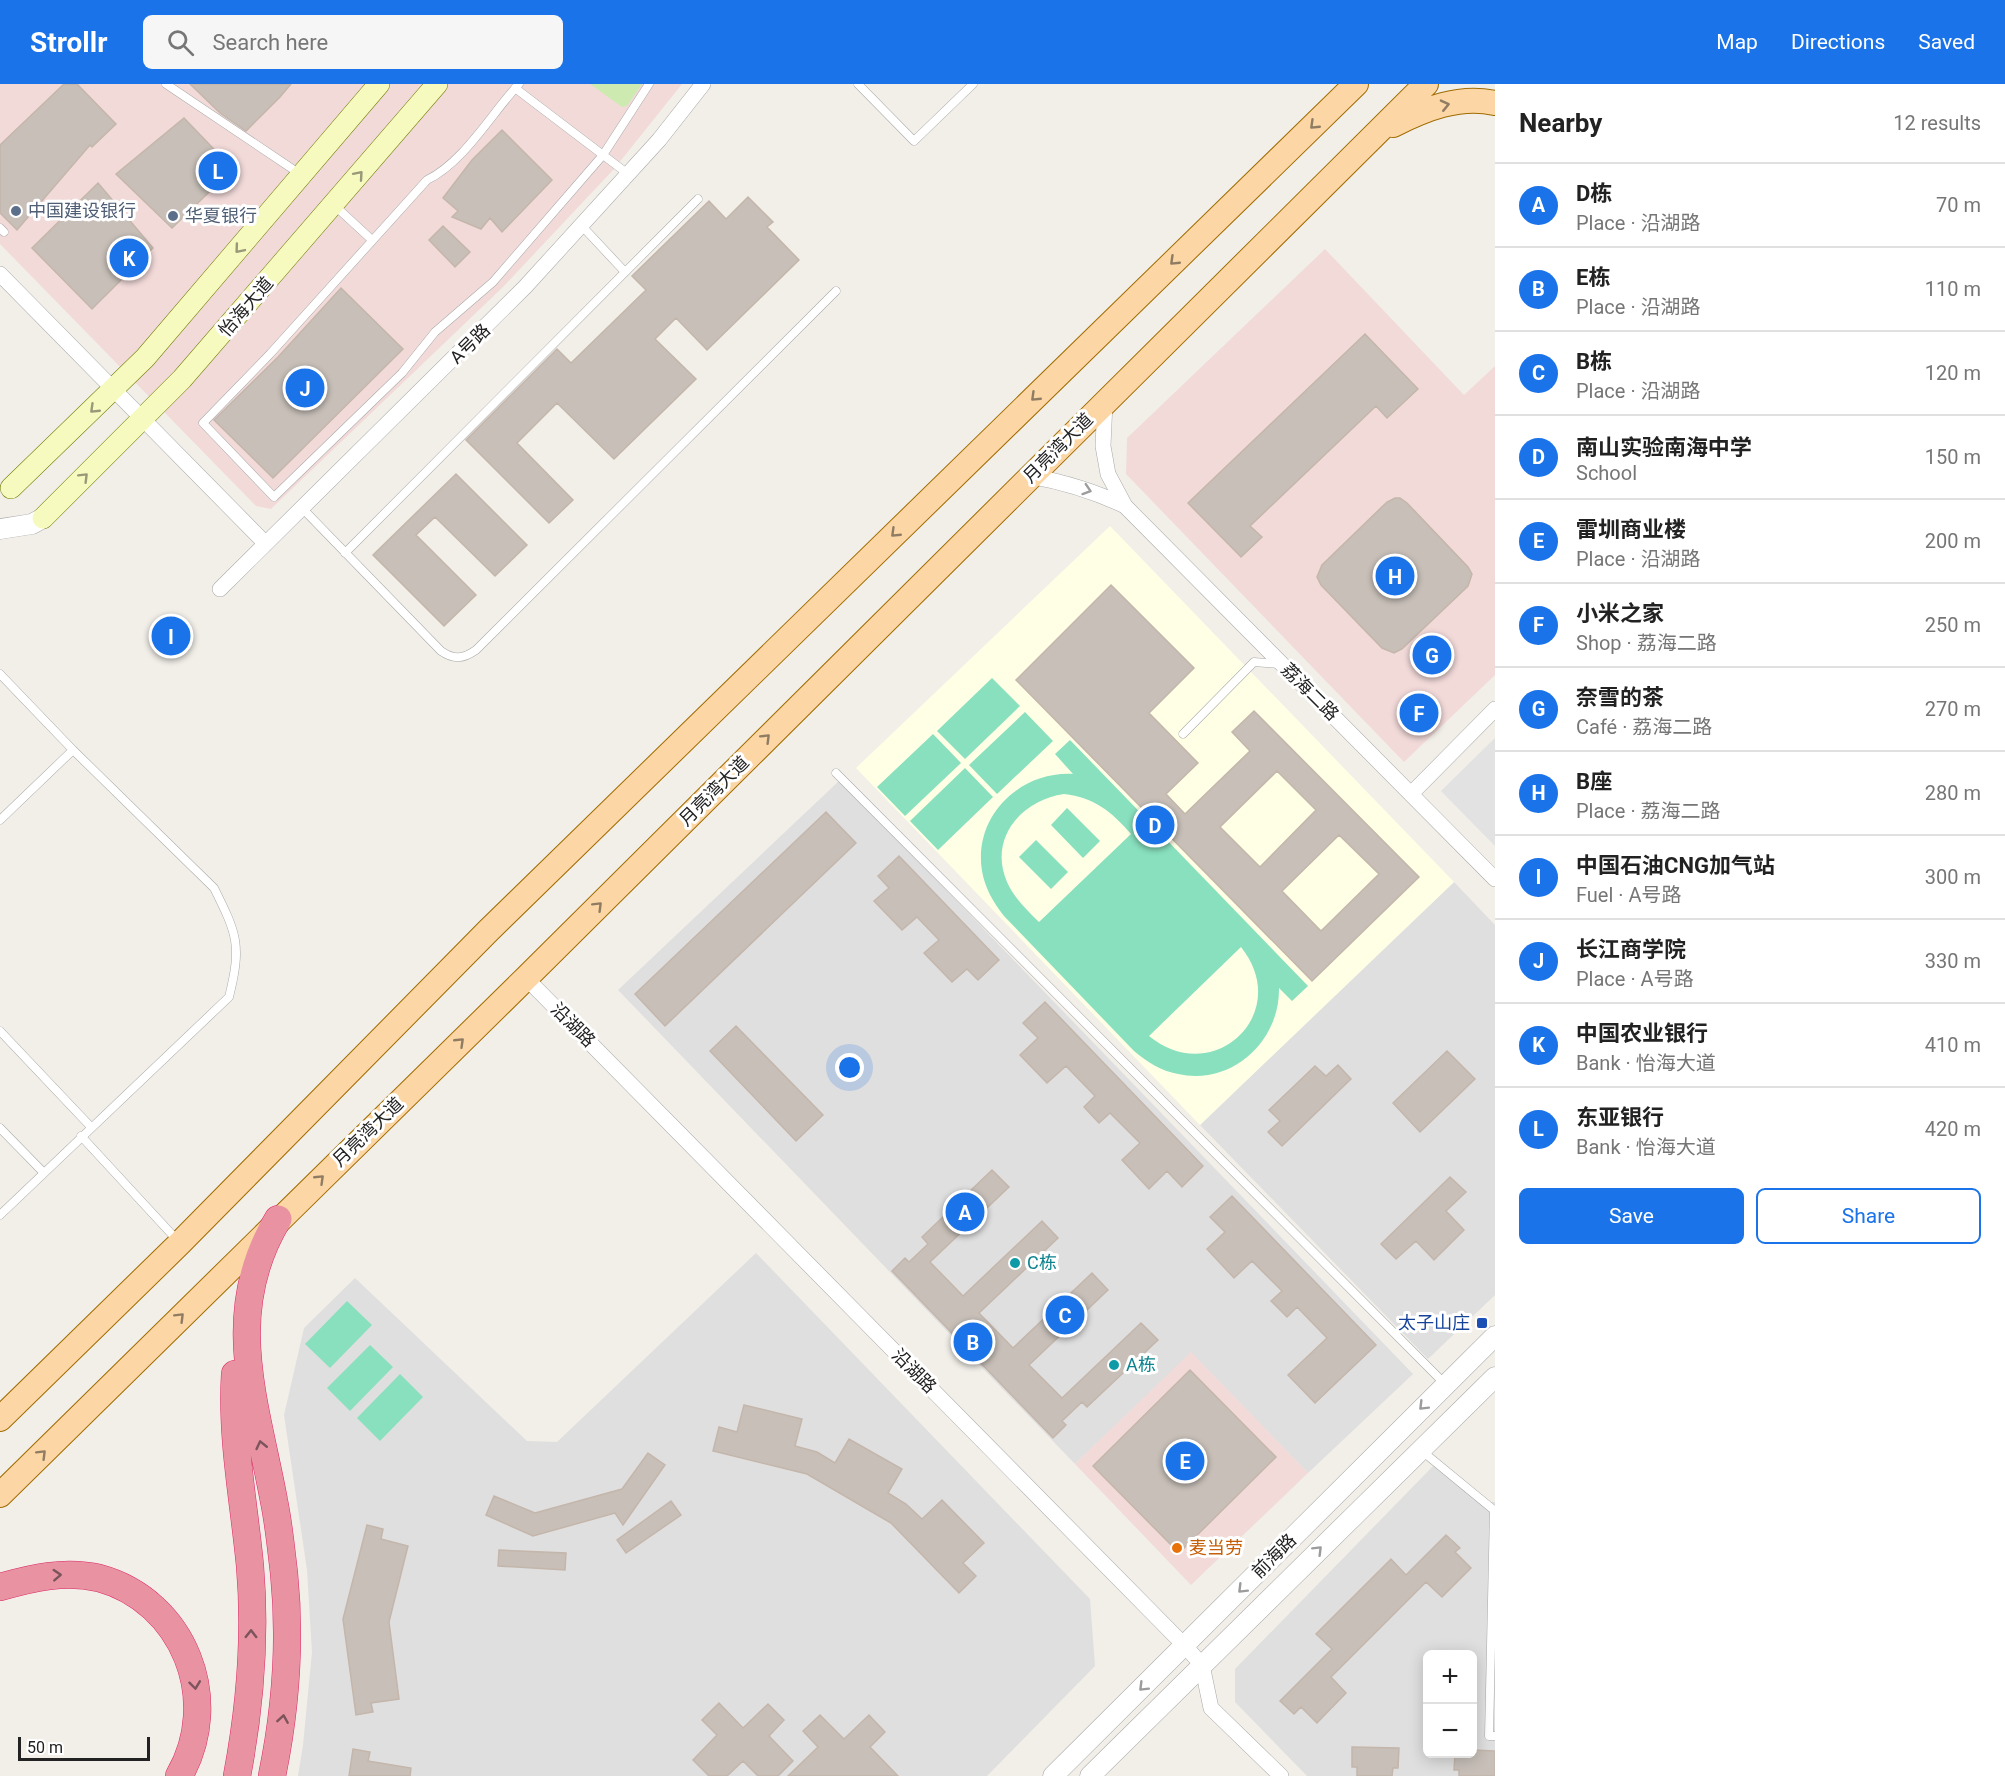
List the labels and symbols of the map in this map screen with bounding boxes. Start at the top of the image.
one-way arrow [1440,99,1450,112]
one-way arrow [1310,118,1320,129]
pin: L [198,148,238,194]
one-way arrow [351,171,362,182]
place label: 中国建设银行 [28,200,136,221]
marker: 中国建设银行 [9,204,23,218]
place label: 华夏银行 [185,205,257,226]
marker: 华夏银行 [166,209,180,223]
pin: K [110,236,148,280]
one-way arrow [235,242,246,253]
one-way arrow [1171,254,1181,265]
street label: 怡海大道 [214,273,277,341]
street label: A号路 [445,319,494,368]
pin: J [286,366,324,410]
one-way arrow [1031,390,1042,401]
one-way arrow [91,402,101,413]
street label: 月亮湾大道 [1018,408,1097,487]
one-way arrow [77,473,88,484]
one-way arrow [1081,482,1092,495]
one-way arrow [892,526,903,537]
pin: H [1376,554,1414,598]
pin: I [152,614,190,658]
pin: G [1412,632,1452,678]
street label: 荔海二路 [1277,659,1343,725]
pin: F [1400,690,1438,736]
one-way arrow [759,735,770,746]
street label: 月亮湾大道 [674,751,753,830]
pin: D [1136,802,1174,848]
one-way arrow [591,902,602,913]
street label: 沿湖路 [547,998,600,1051]
one-way arrow [452,1039,463,1050]
your location [835,1053,864,1082]
street label: 月亮湾大道 [328,1093,407,1170]
one-way arrow [313,1175,324,1186]
pin: A [946,1190,984,1234]
place label: C栋 [1027,1252,1057,1273]
marker: C栋 [1008,1256,1022,1270]
pin: C [1046,1292,1084,1338]
place label: 太子山庄 [1398,1312,1470,1333]
one-way arrow [173,1313,184,1324]
marker: 太子山庄 [1475,1316,1489,1330]
pin: B [954,1320,992,1364]
street label: 沿湖路 [888,1344,941,1397]
place label: A栋 [1126,1354,1156,1375]
marker: A栋 [1107,1358,1121,1372]
one-way arrow [1420,1399,1431,1410]
pin: E [1166,1438,1204,1484]
one-way arrow [256,1440,269,1450]
one-way arrow [35,1450,45,1461]
street label: 前海路 [1247,1529,1300,1582]
place label: 麦当劳 [1189,1537,1243,1558]
marker: 麦当劳 [1170,1541,1184,1555]
one-way arrow [1311,1546,1322,1557]
one-way arrow [53,1569,62,1582]
one-way arrow [1238,1582,1249,1593]
one-way arrow [245,1630,258,1639]
one-way arrow [1140,1680,1151,1691]
one-way arrow [188,1681,200,1690]
one-way arrow [276,1714,288,1723]
scale bar [18,1734,150,1762]

